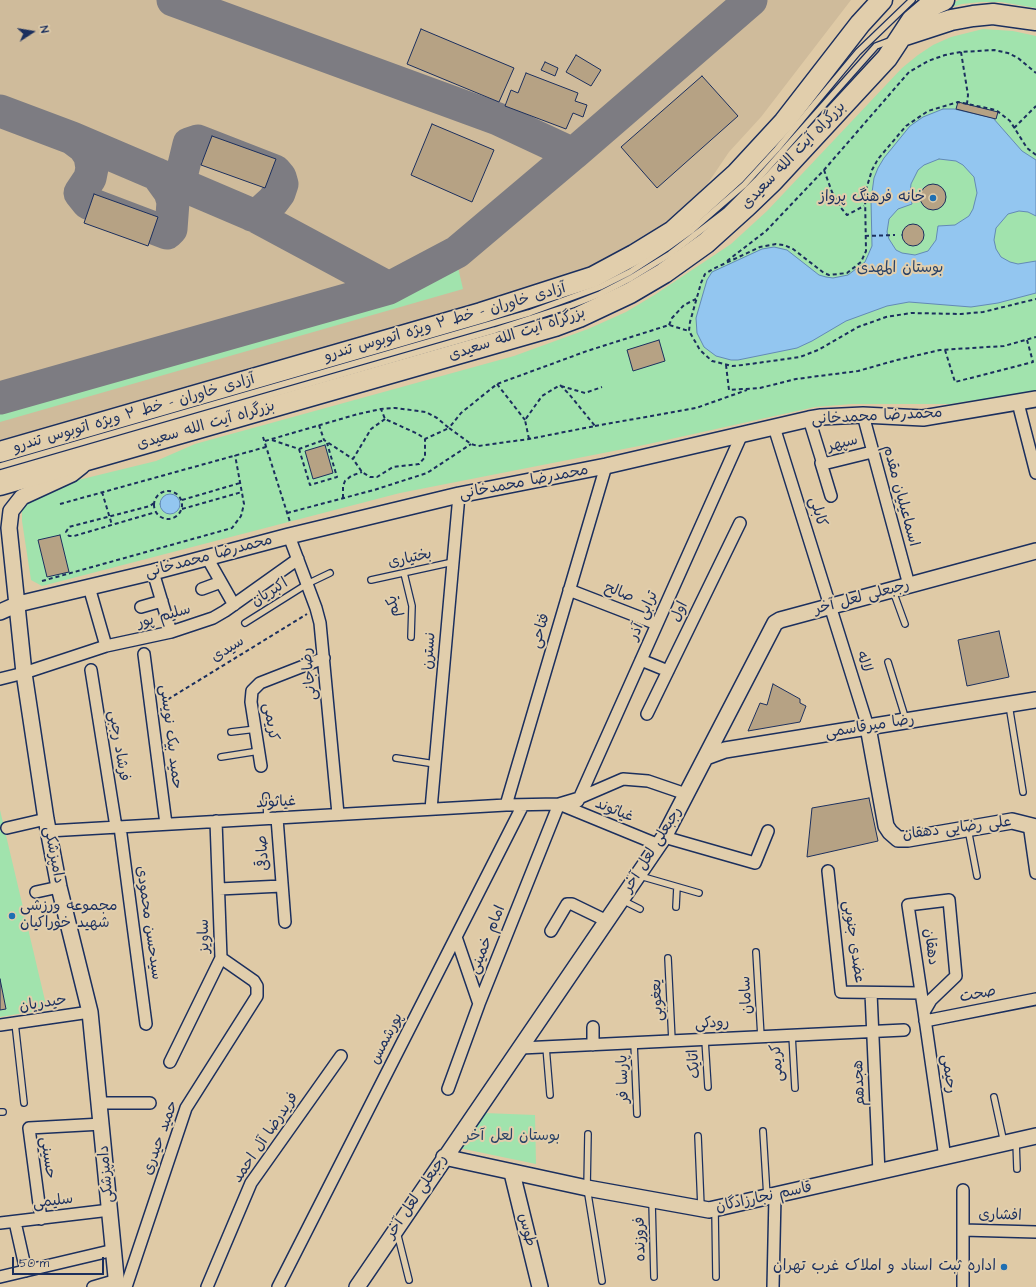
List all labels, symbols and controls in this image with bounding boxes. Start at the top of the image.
north arrow [12,12,52,52]
text: N [36,24,52,34]
street label: بزرگراه آیت الله سعیدی [738,98,850,214]
place label: خانه فرهنگ پرواز [819,189,925,207]
marker: خانه فرهنگ پرواز [928,193,938,203]
park label: بوستان المهدی [857,260,943,278]
street label: آزادی خاوران - خط ۲ ویژه اتوبوس تندرو [322,280,568,366]
street label: بزرگراه آیت الله سعیدی [446,304,588,366]
street label: آزادی خاوران - خط ۲ ویژه اتوبوس تندرو [11,371,257,457]
street label: بزرگراه آیت الله سعیدی [135,398,277,454]
street label: محمدرضا محمدخانی [811,405,943,429]
street label: سپهر [826,432,860,456]
street label: اسماعیلیان مقدم [878,443,922,549]
street label: محمدرضا محمدخانی [458,462,590,504]
street label: کابلی [804,495,830,529]
street label: محمدرضا محمدخانی [143,531,275,583]
street label: بختیاری [386,546,434,572]
street label: اکبریان [248,575,292,611]
street label: رجبعلی لعل آخر [812,577,912,619]
street label: صالح [602,579,636,607]
street label: ترابی آذر [625,589,663,643]
street label: یکم [384,594,404,618]
street label: اول [667,599,693,625]
street label: سلیم پور [135,601,193,633]
street label: فتاحی [527,611,555,651]
street label: نسترن [419,632,441,670]
street label: سیدی [208,633,248,667]
street label: رضاجانی [298,647,322,701]
street label: لاله [851,649,875,675]
street label: حمید بیک نویسی [155,684,185,790]
street label: کریمی [258,702,282,742]
street label: فرشاد رجبی [104,709,132,783]
street label: رضا میرقاسمی [824,711,916,743]
street label: غیاثوند [256,793,296,813]
street label: غیاثوند [592,795,636,827]
street label: رجبعلی لعل آخر [619,804,687,896]
street label: علی رضایی دهقان [901,813,1013,845]
street label: دامپزشکی [39,825,67,885]
street label: صادقی [254,835,274,871]
street label: سیدحسن محمودی [131,865,165,981]
place label: مجموعه ورزشی شهید خوراکیان [20,898,117,933]
street label: عضدی جنوبی [838,900,868,984]
street label: امام خمینی [466,903,510,977]
marker: مجموعه ورزشی شهید خوراکیان [7,911,17,921]
street label: ساویز [196,919,214,953]
street label: دهقان [919,927,941,967]
street label: سامان [737,975,757,1015]
street label: یعغوبی [648,978,668,1022]
street label: صحت [958,983,998,1007]
street label: حیدریان [18,991,68,1017]
street label: پورشمس [366,1010,408,1068]
street label: رودکی [694,1014,730,1034]
street label: کریمی [768,1044,788,1082]
street label: اتایک [685,1049,705,1079]
street label: رحیمی [936,1053,960,1095]
street label: پارسا فر [614,1054,634,1104]
street label: هجدهم [850,1059,870,1107]
street label: فریدرضا آل احمد [229,1089,303,1187]
street label: حمید حیدری [139,1098,183,1178]
park label: بوستان لعل آخر [464,1128,560,1146]
street label: حسینی [35,1136,59,1180]
street label: دامپزشکی [96,1144,118,1204]
street label: رجبعلی لعل آخر [382,1151,452,1243]
street label: قاسم نجارزادگان [714,1179,814,1217]
street label: سلیمی [32,1191,74,1213]
street label: افشاری [978,1206,1022,1226]
street label: طوس [513,1212,539,1248]
street label: فروزنده [632,1216,650,1262]
scale bar [14,1249,106,1275]
text: 50 m [19,1255,49,1272]
place label: اداره ثبت اسناد و املاک غرب تهران [773,1258,996,1276]
marker: اداره ثبت اسناد و املاک غرب تهران [999,1262,1009,1272]

